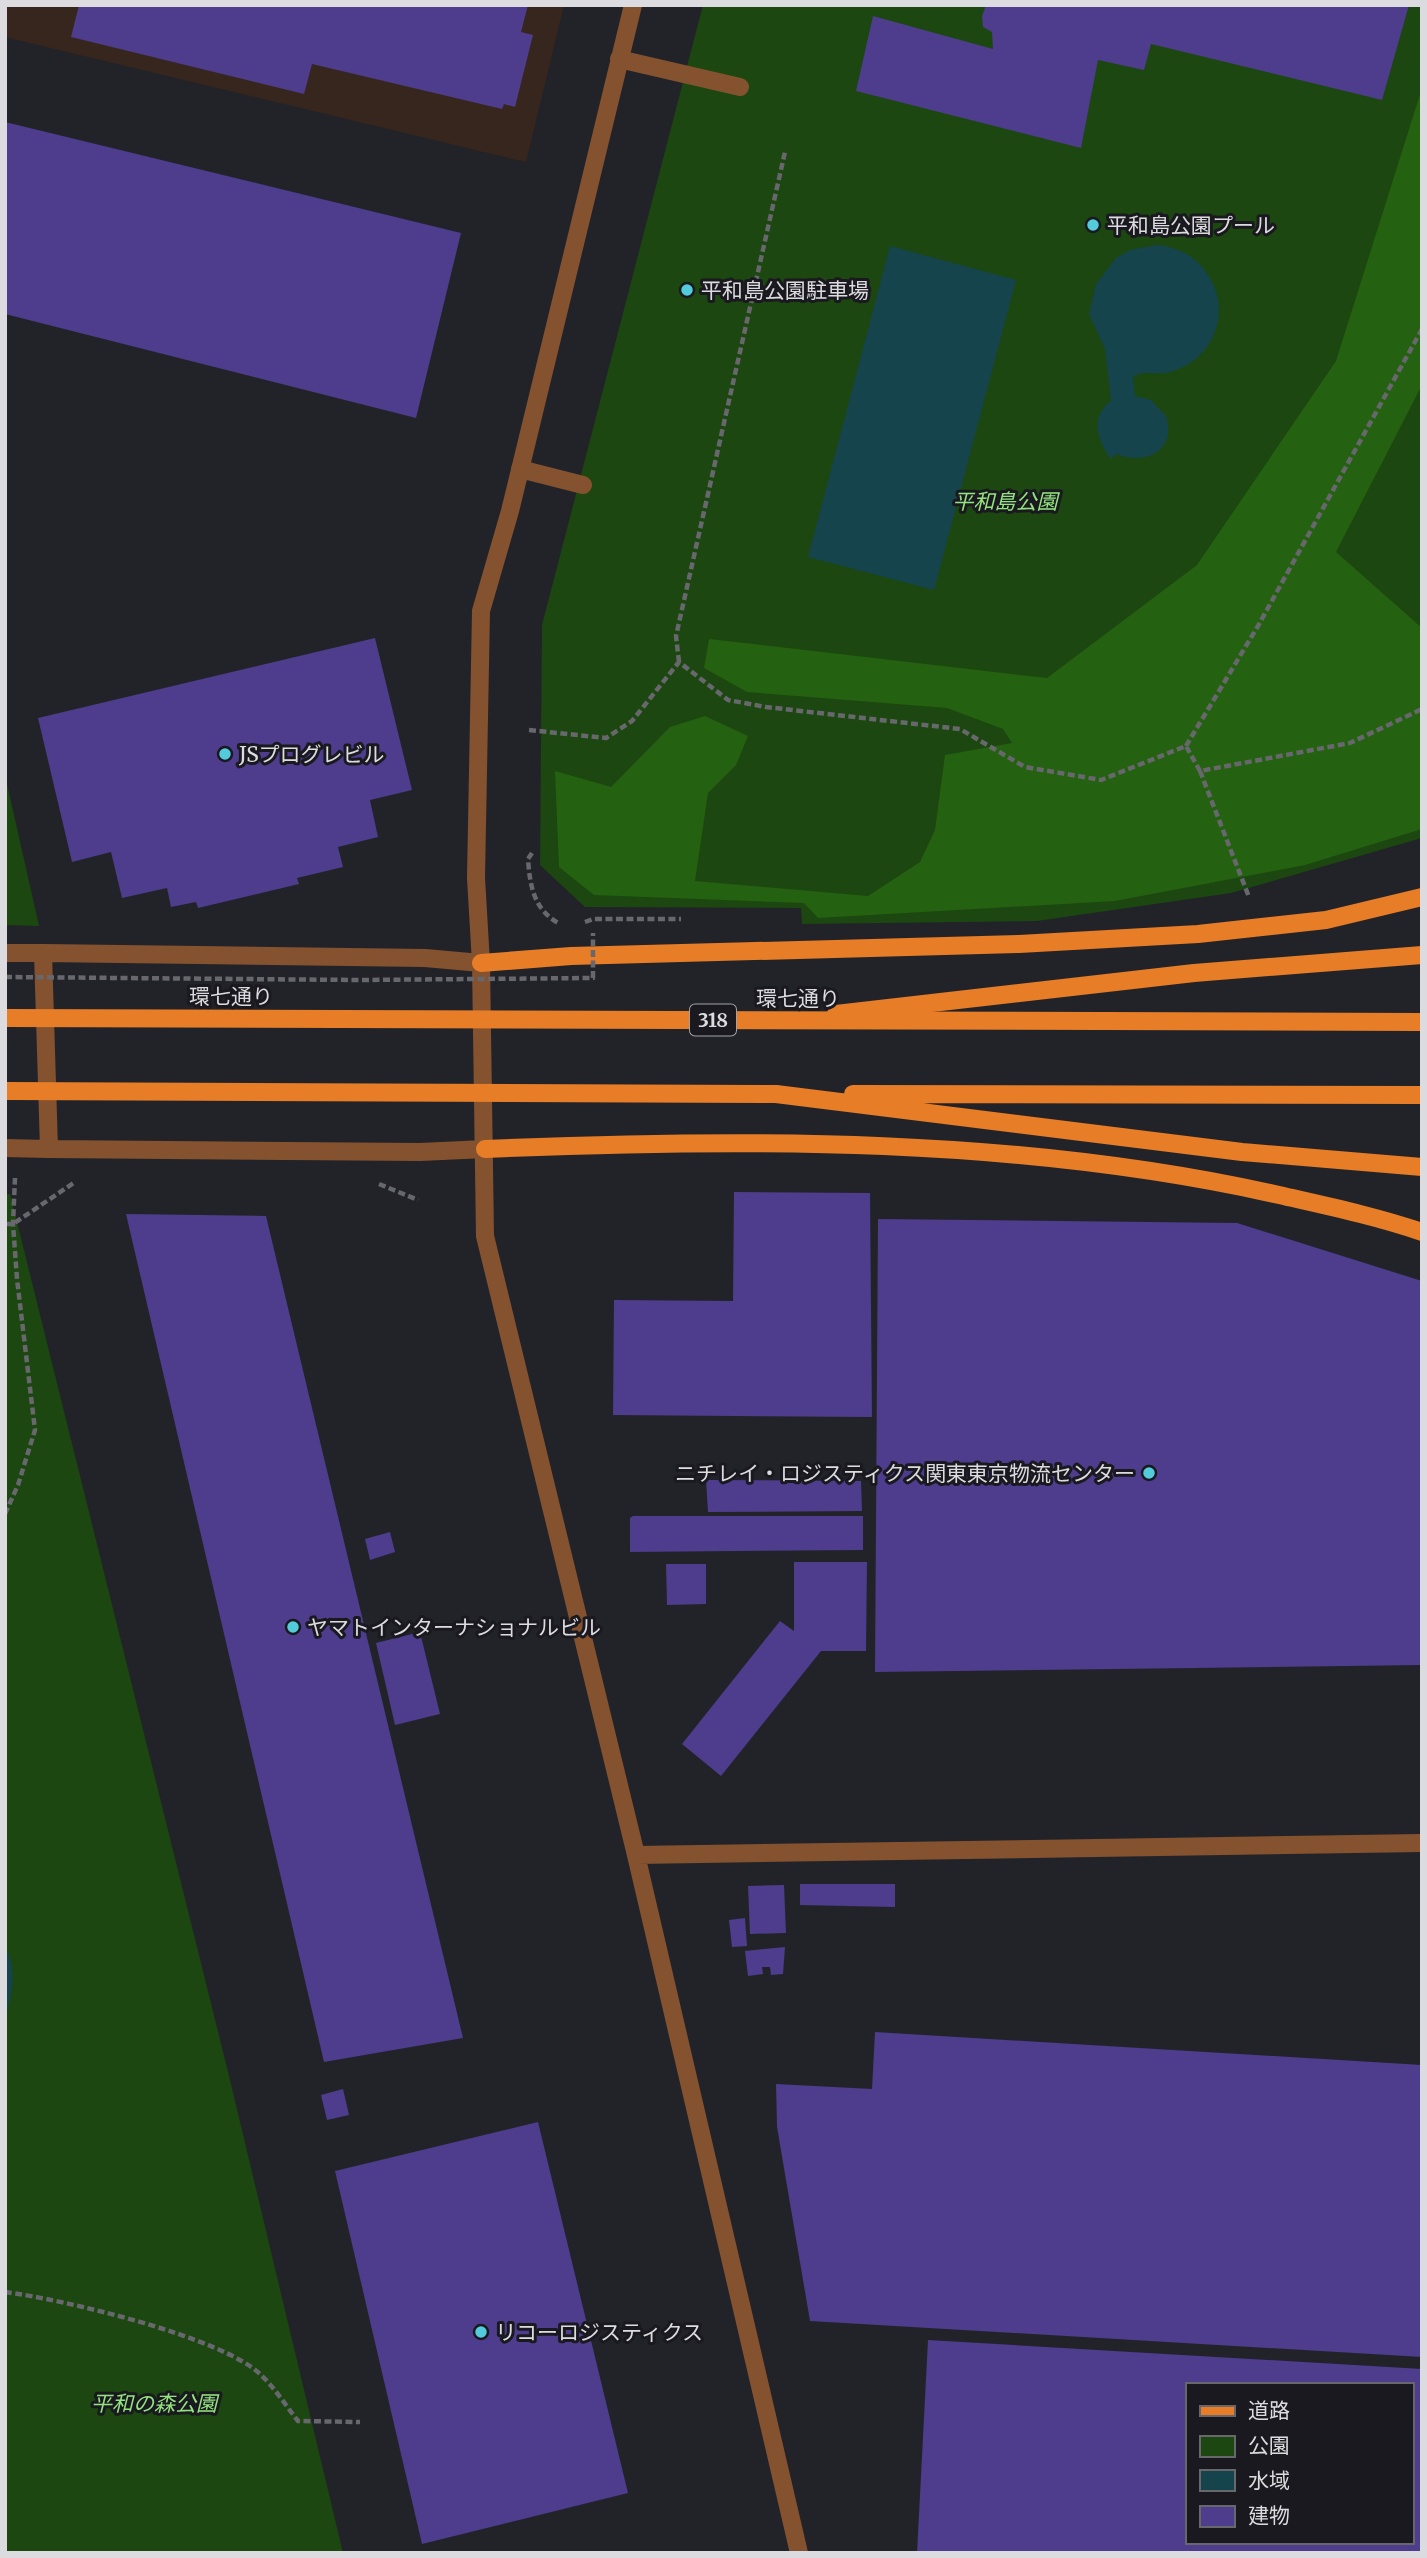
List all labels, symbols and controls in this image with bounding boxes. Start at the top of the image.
place label: 平和島公園プール [1107,212,1275,239]
marker: 平和島公園プール [1085,217,1101,233]
place label: 平和島公園駐車場 [701,277,869,304]
marker: 平和島公園駐車場 [679,282,695,298]
park label: 平和島公園 [953,488,1060,515]
place label: JSプログレビル [238,741,385,768]
marker: JSプログレビル [217,746,233,762]
street label: 環七通り [189,983,273,1010]
street label: 環七通り [756,985,840,1012]
road number: 318 [690,1004,736,1036]
place label: ニチレイ・ロジスティクス関東東京物流センター [675,1460,1135,1487]
marker: ニチレイ・ロジスティクス関東東京物流センター [1141,1465,1157,1481]
place label: ヤマトインターナショナルビル [307,1614,601,1641]
marker: ヤマトインターナショナルビル [285,1619,301,1635]
place label: リコーロジスティクス [495,2319,703,2346]
marker: リコーロジスティクス [473,2324,489,2340]
legend [1186,2383,1413,2544]
park label: 平和の森公園 [91,2390,220,2417]
text: 道路 [1248,2397,1290,2424]
text: 公園 [1248,2432,1290,2459]
text: 水域 [1248,2467,1290,2494]
text: 建物 [1248,2502,1290,2529]

